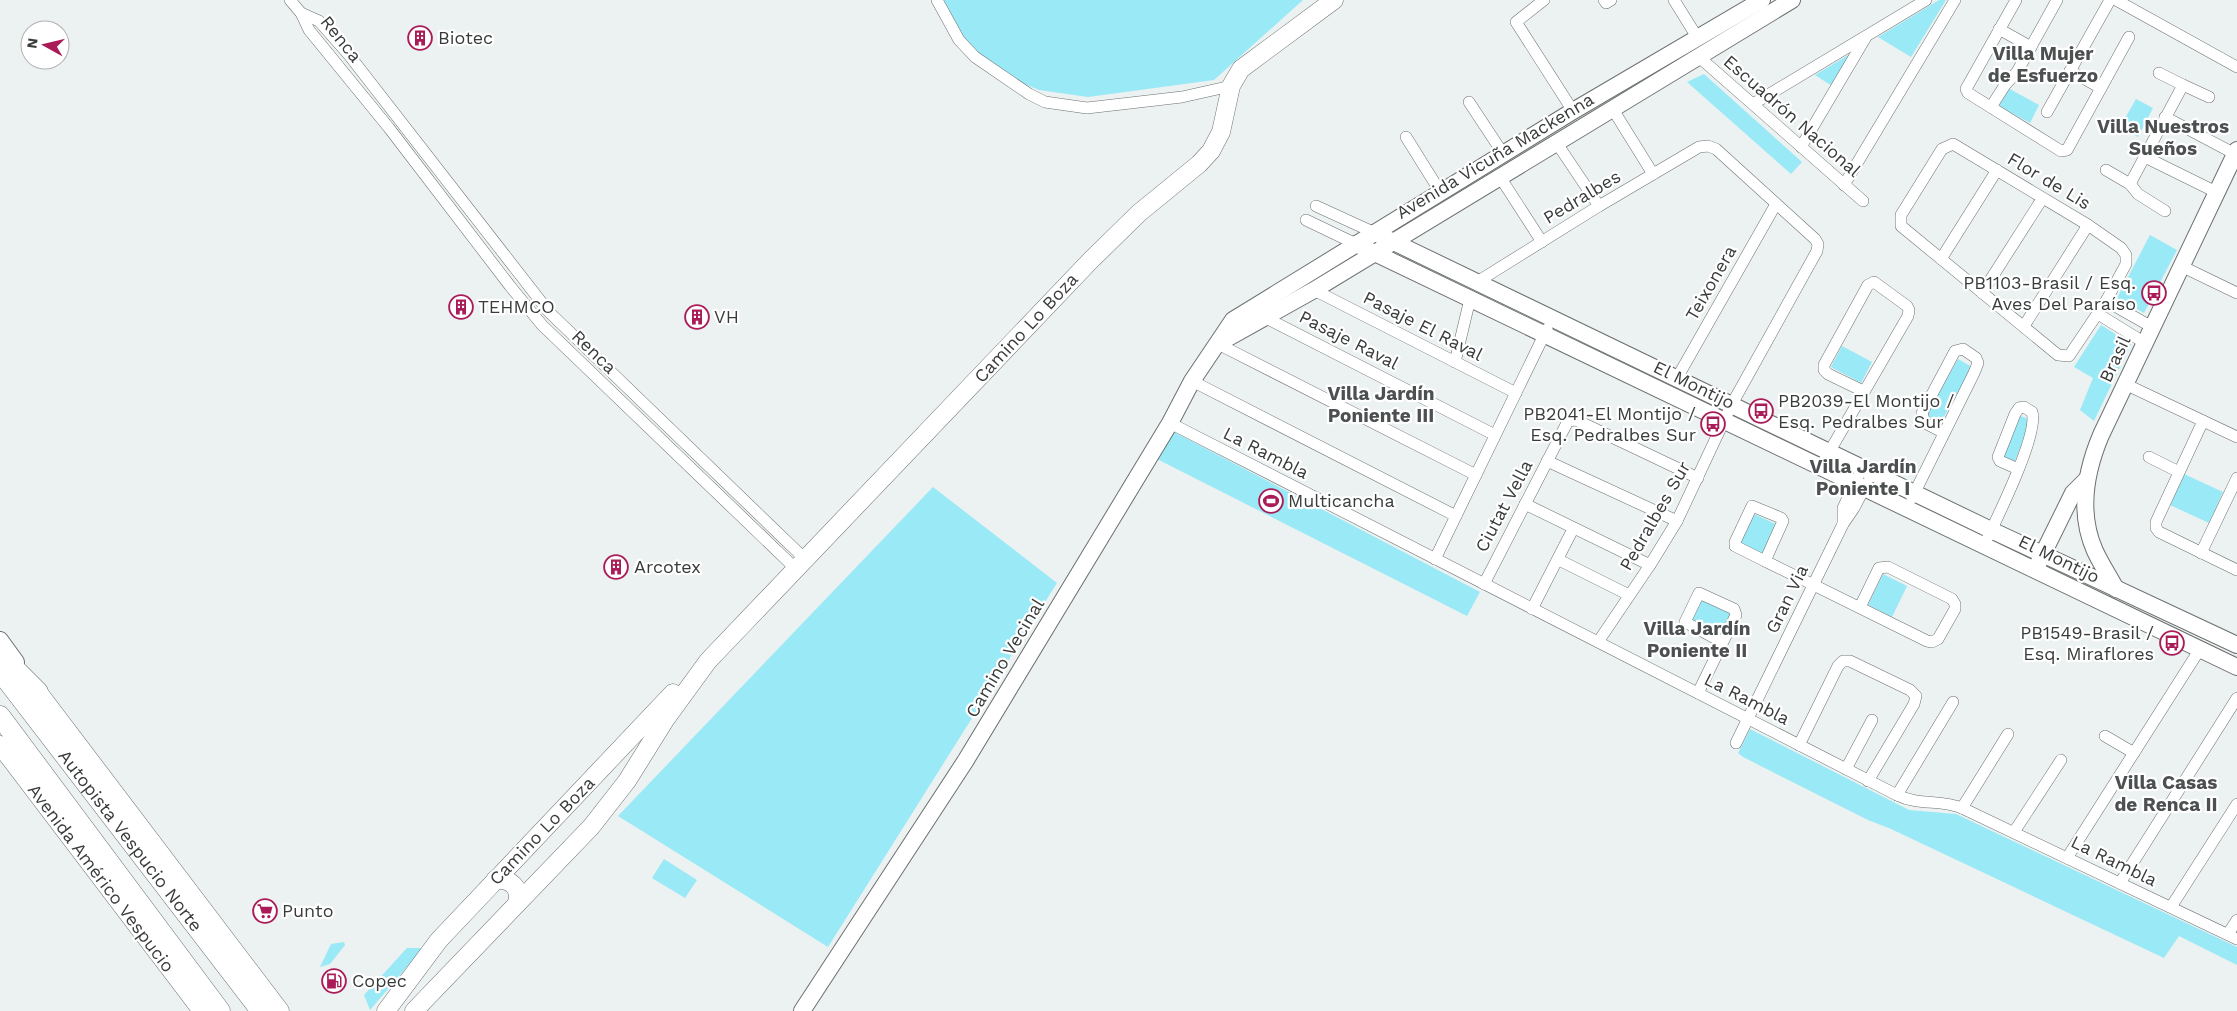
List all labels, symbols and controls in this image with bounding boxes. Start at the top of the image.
street label: Renca [316,11,366,66]
north arrow [20,20,70,70]
building icon: Biotec [407,25,433,51]
place label: Biotec [438,27,493,48]
text: N [23,37,41,49]
district label: Villa Mujer de Esfuerzo [1988,42,2098,87]
street label: Escuadrón Nacional [1720,50,1865,181]
street label: Avenida Vicuña Mackenna [1392,88,1597,223]
district label: Villa Nuestros Sueños [2097,115,2229,160]
street label: Flor de Lis [2004,148,2095,214]
street label: Pedralbes [1539,165,1624,228]
street label: Teixonera [1681,242,1740,324]
street label: Camino Lo Boza [969,268,1082,387]
place label: PB1103-Brasil / Esq. Aves Del Paraíso [1963,272,2136,314]
bus stop icon: PB1103-Brasil / Esq. Aves Del Paraíso [2141,280,2167,306]
street label: Pasaje El Raval [1360,286,1487,365]
building icon: TEHMCO [448,294,474,320]
place label: TEHMCO [478,296,555,317]
building icon: VH [684,304,710,330]
street label: Pasaje Raval [1296,305,1403,374]
place label: VH [714,306,739,327]
street label: Renca [568,326,621,378]
street label: Brasil [2095,332,2135,385]
street label: El Montijo [1650,356,1738,413]
district label: Villa Jardín Poniente III [1328,382,1434,427]
place label: PB2039-El Montijo / Esq. Pedralbes Sur [1778,390,1954,432]
bus stop icon: PB2039-El Montijo / Esq. Pedralbes Sur [1748,398,1774,424]
place label: PB2041-El Montijo / Esq. Pedralbes Sur [1523,403,1696,445]
bus stop icon: PB2041-El Montijo / Esq. Pedralbes Sur [1700,411,1726,437]
street label: La Rambla [1220,422,1312,483]
district label: Villa Jardín Poniente I [1810,455,1916,500]
street label: Ciutat Vella [1471,456,1537,555]
street label: Pedralbes Sur [1615,457,1694,574]
sports icon: Multicancha [1258,488,1284,514]
place label: Multicancha [1288,490,1395,511]
street label: El Montijo [2015,530,2103,587]
building icon: Arcotex [603,554,629,580]
place label: Arcotex [634,556,701,577]
street label: Gran Via [1761,561,1812,636]
street label: Camino Vecinal [961,594,1049,721]
district label: Villa Jardín Poniente II [1644,617,1750,662]
place label: PB1549-Brasil / Esq. Miraflores [2020,622,2154,664]
bus stop icon: PB1549-Brasil / Esq. Miraflores [2159,630,2185,656]
street label: La Rambla [1701,668,1793,729]
street label: Autopista Vespucio Norte [54,746,207,935]
district label: Villa Casas de Renca II [2114,771,2218,816]
street label: Camino Lo Boza [485,772,599,889]
street label: Avenida Américo Vespucio [24,779,179,976]
street label: La Rambla [2068,831,2161,890]
supermarket icon: Punto [252,898,278,924]
place label: Punto [282,900,333,921]
fuel station icon: Copec [321,968,347,994]
place label: Copec [352,970,407,991]

